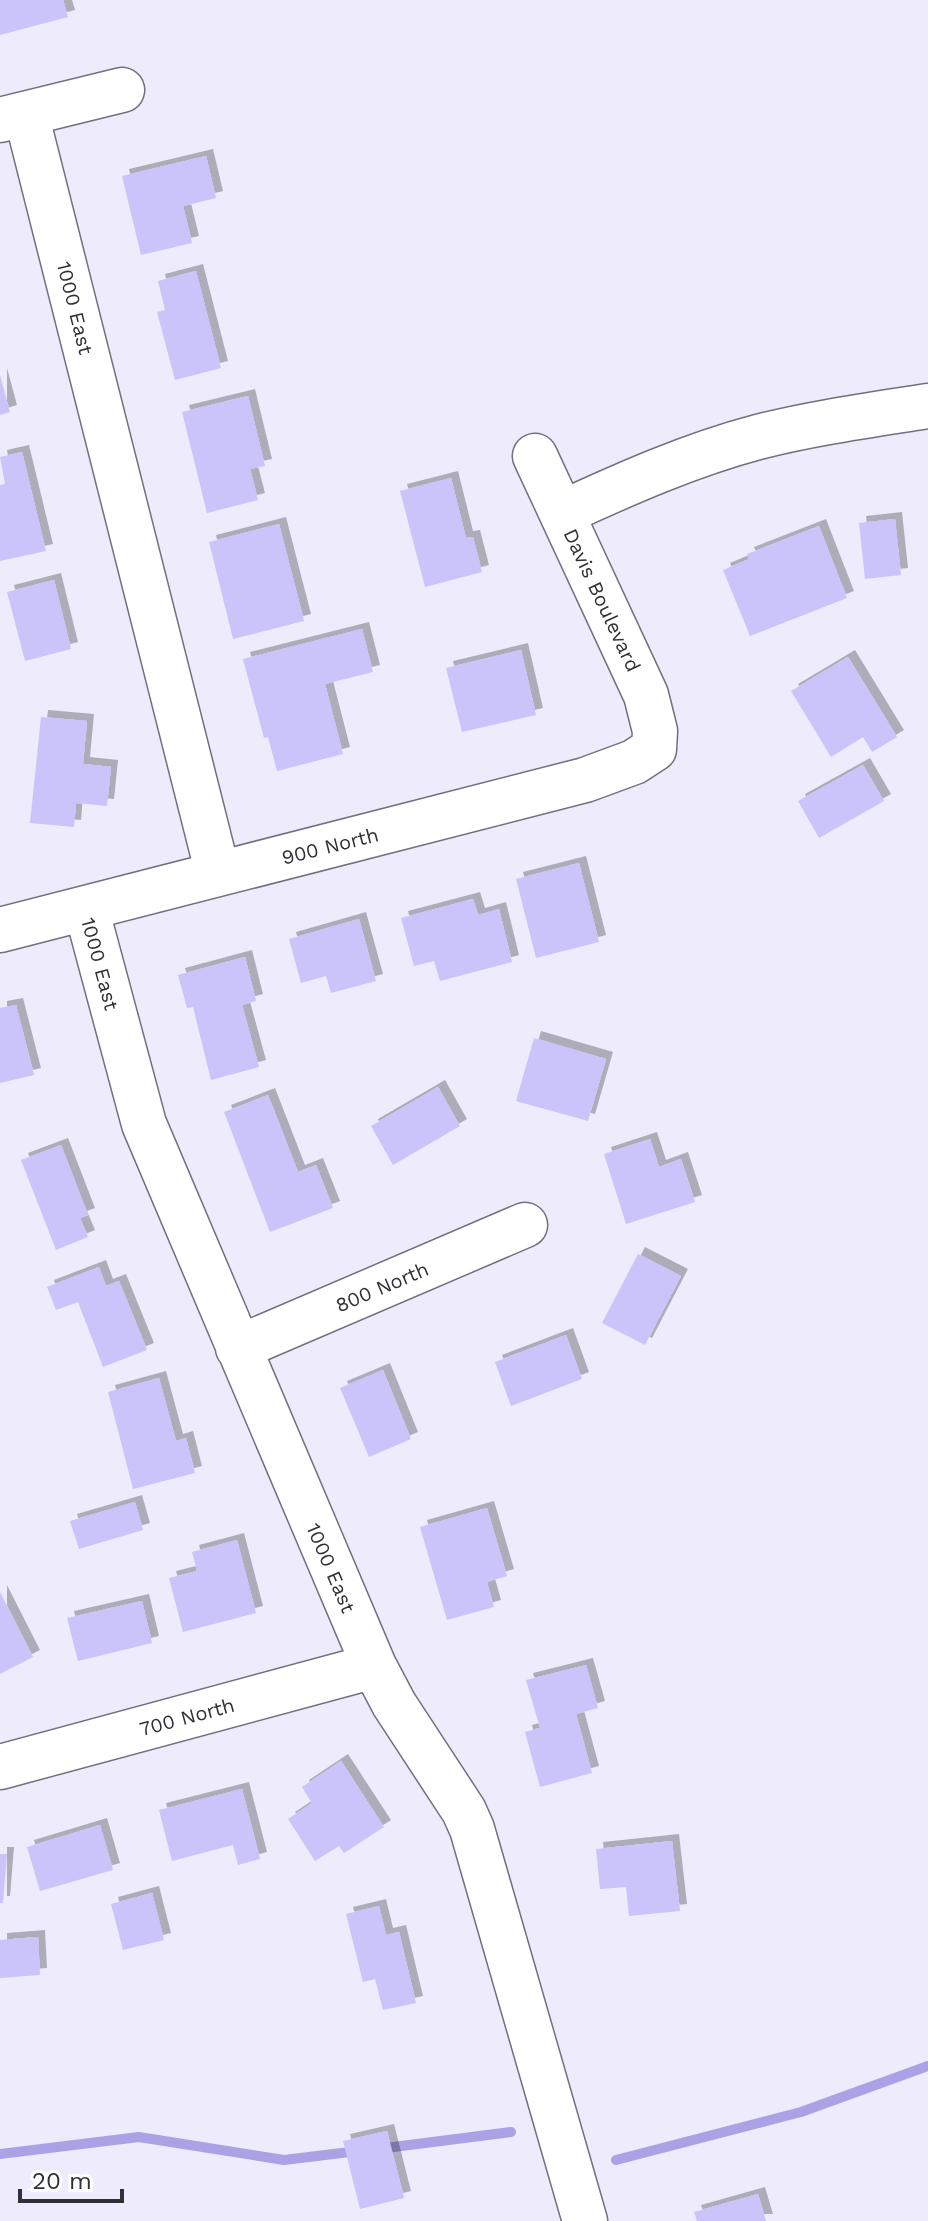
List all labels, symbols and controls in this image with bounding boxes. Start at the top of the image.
street label: 1000 East [52,259,98,358]
street label: Davis Boulevard [558,525,646,675]
street label: 900 North [279,822,381,870]
street label: 1000 East [76,915,124,1014]
street label: 800 North [332,1257,432,1317]
street label: 1000 East [301,1520,361,1617]
street label: 700 North [137,1693,237,1741]
scale bar [20,2153,122,2203]
text: 20 m [32,2167,92,2195]

